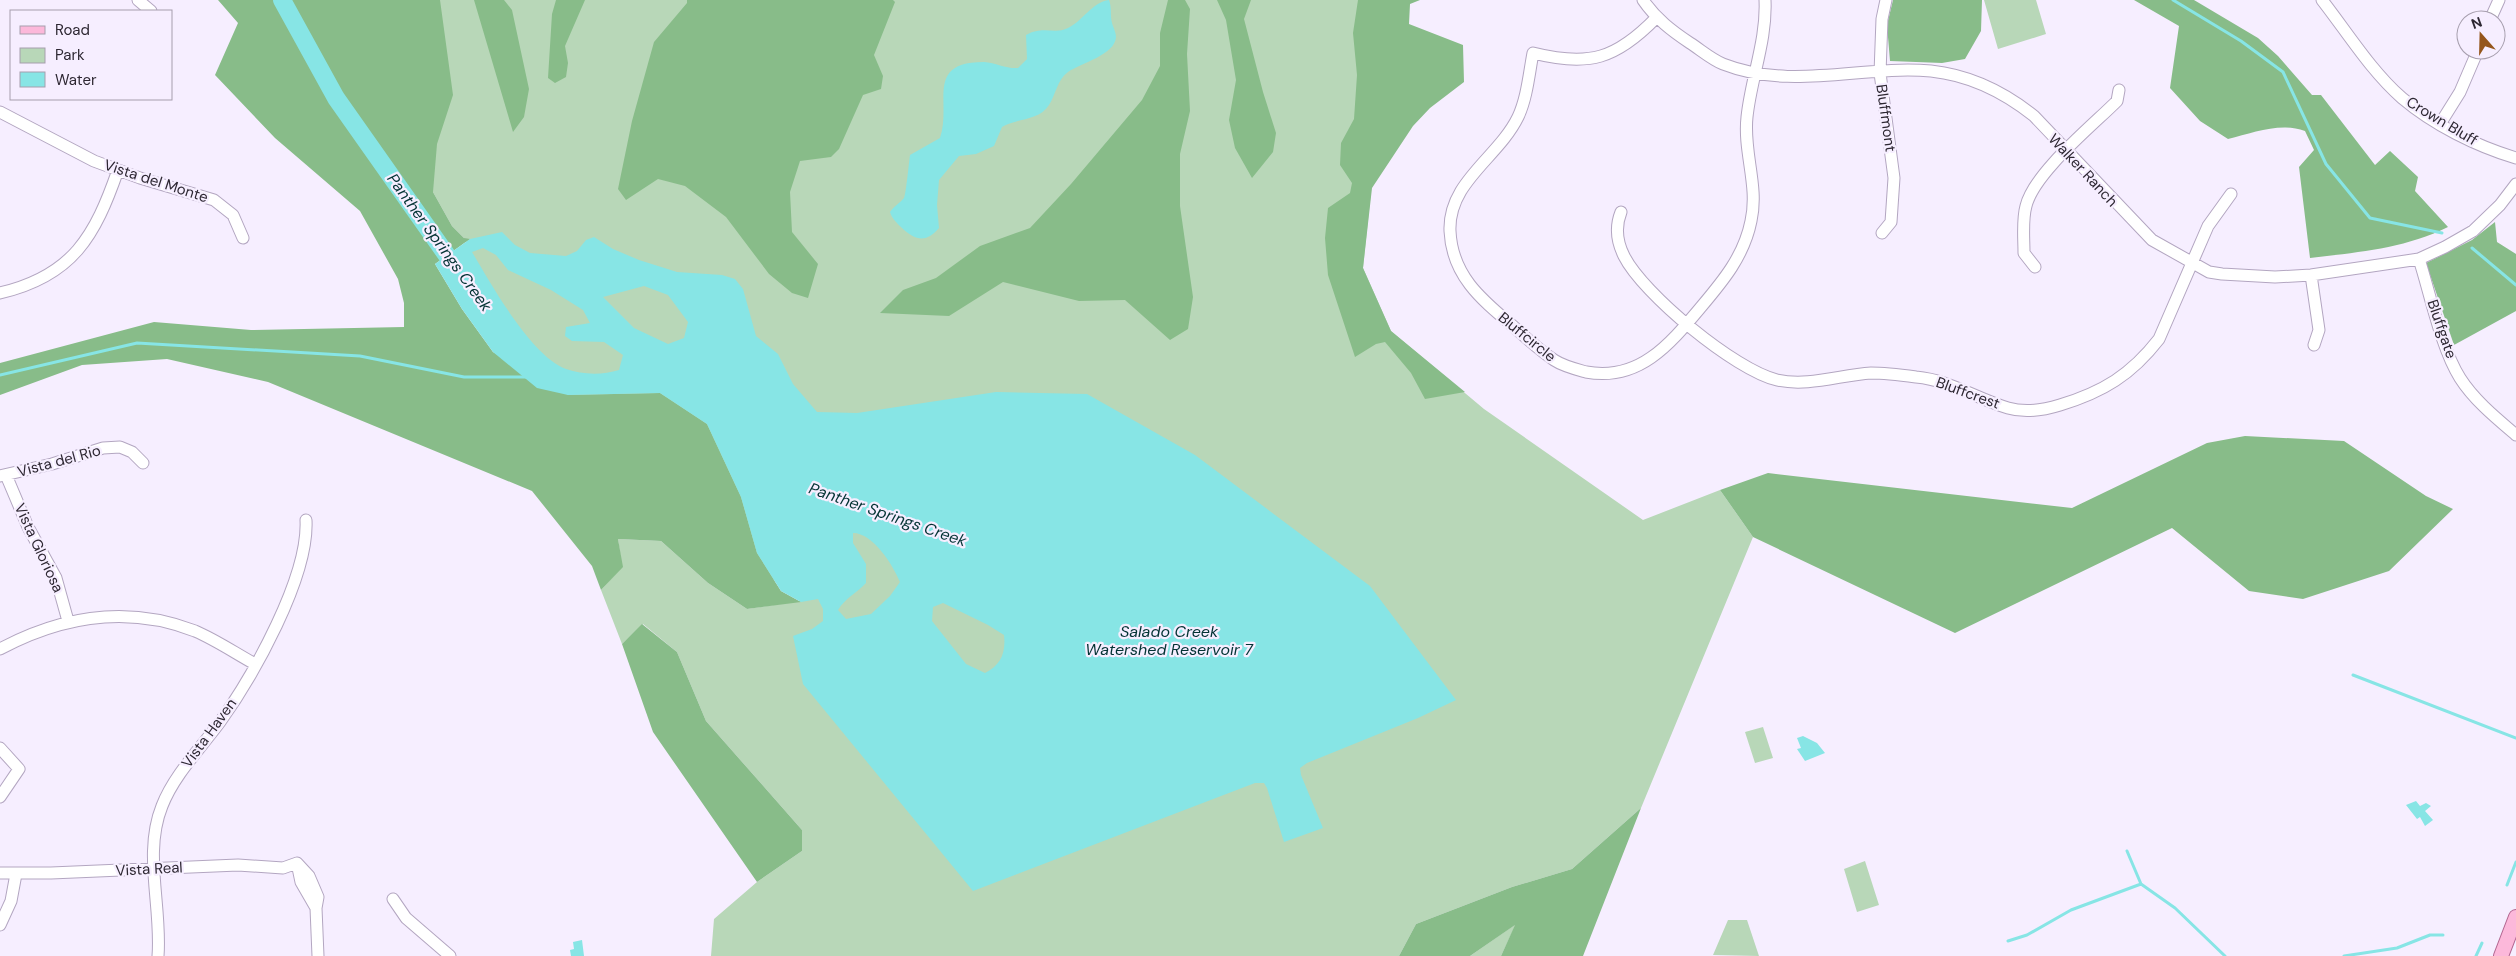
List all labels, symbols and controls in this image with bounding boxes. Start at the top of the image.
legend [10,10,172,100]
north arrow [2456,10,2506,60]
text: N [2469,13,2484,33]
text: Road [55,20,90,40]
text: Park [55,45,85,65]
text: Water [55,70,97,90]
street label: Bluffmont [1871,83,1901,153]
street label: Crown Bluff [2403,92,2481,150]
street label: Walker Ranch [2044,129,2122,211]
street label: Vista del Monte [101,155,211,207]
water label: Panther Springs Creek [382,169,497,316]
street label: Bluffgate [2423,297,2461,361]
street label: Bluffcircle [1494,308,1560,366]
street label: Bluffcrest [1933,372,2003,414]
street label: Vista del Rio [15,440,103,482]
water label: Panther Springs Creek [806,478,970,552]
street label: Vista Gloriosa [10,500,68,596]
water label: Salado Creek Watershed Reservoir 7 [1085,621,1254,660]
street label: Vista Haven [177,694,241,772]
street label: Vista Real [115,857,183,881]

